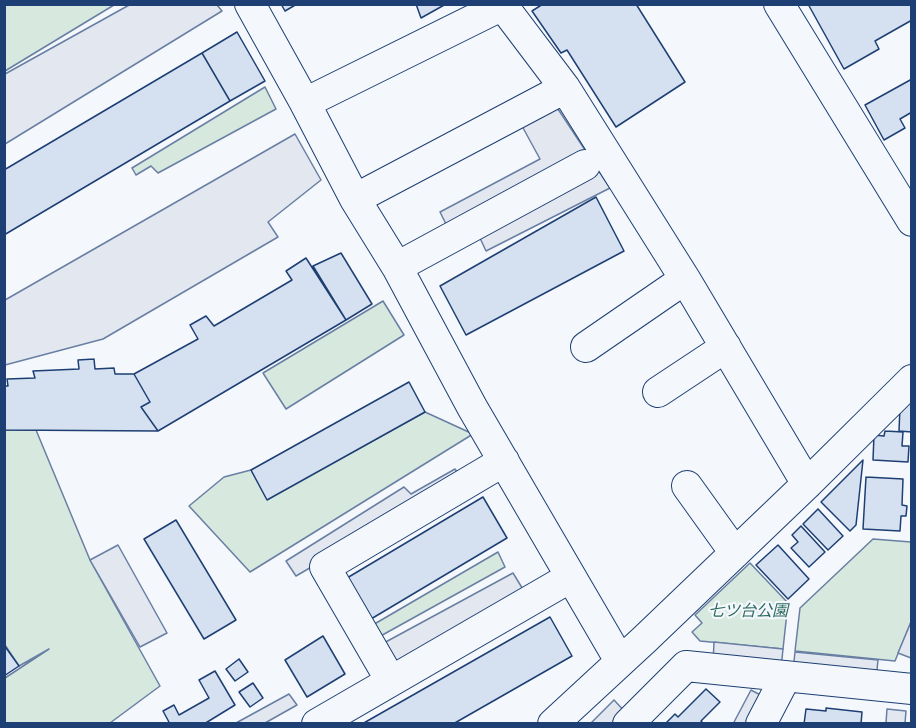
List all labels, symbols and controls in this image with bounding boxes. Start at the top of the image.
park label: 七ツ台公園 [708,601,788,621]

